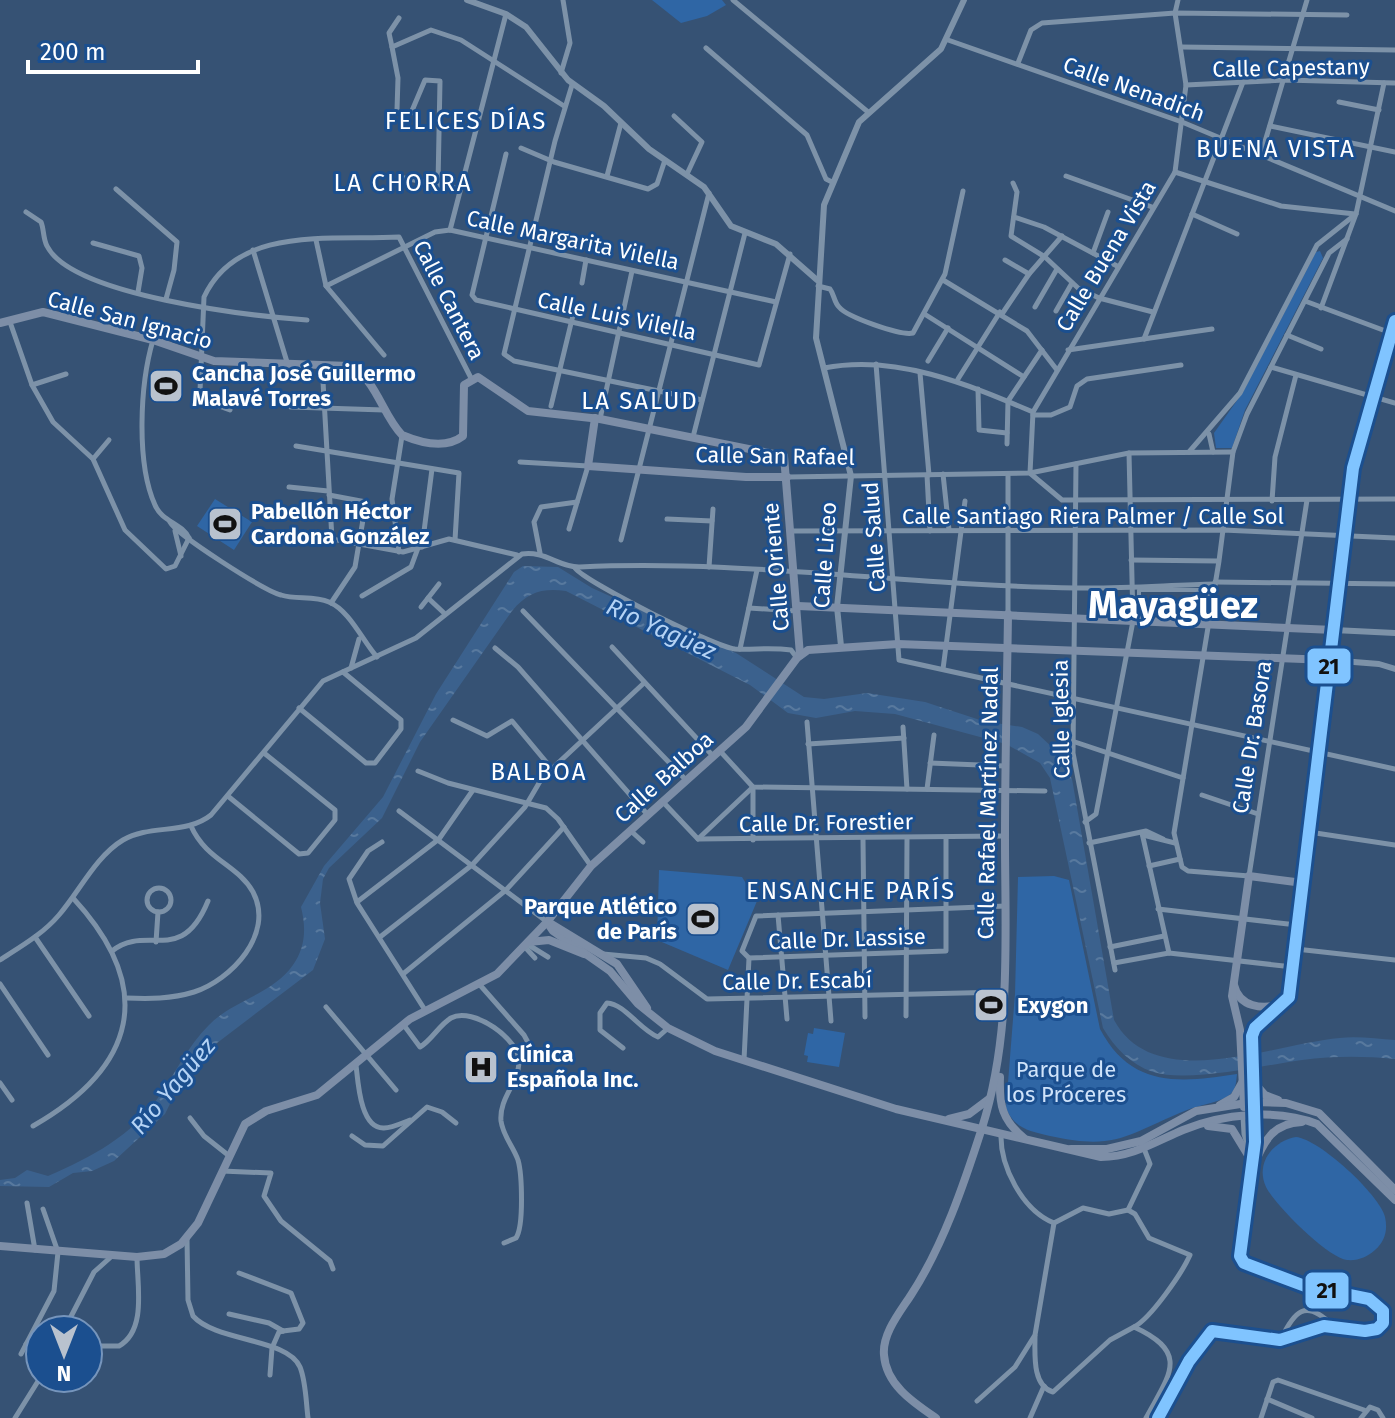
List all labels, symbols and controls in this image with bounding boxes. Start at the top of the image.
scale bar [28,24,198,74]
text: 200 m [40,38,106,66]
street label: Calle Nenadich [1059,51,1209,127]
street label: Calle Capestany [1212,53,1370,83]
district label: FELICES DÍAS [385,106,547,135]
district label: BUENA VISTA [1196,135,1356,163]
district label: LA CHORRA [333,169,473,197]
street label: Calle Buena Vista [1050,175,1162,337]
street label: Calle Margarita Vilella [464,204,682,276]
street label: Calle Cantera [407,236,491,364]
street label: Calle San Ignacio [45,285,215,355]
street label: Calle Luis Vilella [535,286,699,346]
place label: Cancha José Guillermo Malavé Torres [192,360,416,412]
sports icon: Cancha José Guillermo Malavé Torres [147,367,185,405]
district label: LA SALUD [581,387,699,415]
street label: Calle San Rafael [695,441,855,471]
street label: Calle Salud [857,481,891,593]
place label: Pabellón Héctor Cardona González [251,498,429,550]
street label: Calle Liceo [808,501,842,609]
street label: Calle Oriente [757,502,795,632]
street label: Calle Santiago Riera Palmer / Calle Sol [902,503,1284,530]
sports icon: Pabellón Héctor Cardona González [206,505,244,543]
district label: Mayagüez [1088,582,1258,628]
water label: Río Yagüez [602,592,721,666]
line badge: 21 [1306,647,1352,685]
text: 21 [1318,653,1340,680]
street label: Calle Iglesia [1046,659,1076,779]
street label: Calle Dr. Basora [1227,659,1277,815]
street label: Calle Rafael Martínez Nadal [972,666,1004,940]
street label: Calle Balboa [609,726,719,828]
district label: BALBOA [491,758,587,786]
street label: Calle Dr. Forestier [739,808,914,838]
district label: ENSANCHE PARÍS [746,876,956,905]
place label: Parque Atlético de París [524,893,677,945]
sports icon: Parque Atlético de París [684,900,722,938]
street label: Calle Dr. Lassise [768,923,926,955]
street label: Calle Dr. Escabí [722,966,872,996]
sports icon: Exygon [972,986,1010,1024]
place label: Exygon [1017,992,1088,1019]
water label: Río Yagüez [125,1032,222,1140]
place label: Clínica Española Inc. [507,1041,638,1093]
hospital icon: Clínica Española Inc. [462,1048,500,1086]
park label: Parque de los Próceres [1006,1056,1126,1108]
line badge: 21 [1304,1271,1350,1310]
text: 21 [1316,1277,1338,1304]
north arrow [24,1314,104,1394]
text: N [57,1360,71,1387]

